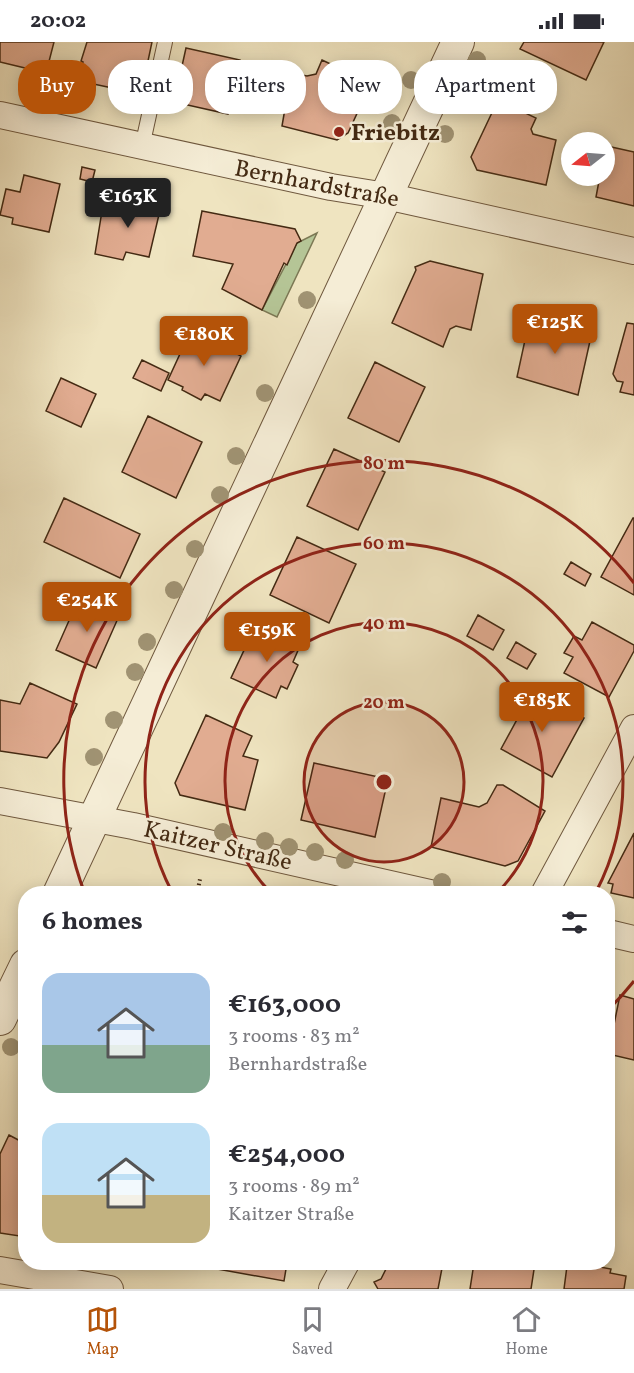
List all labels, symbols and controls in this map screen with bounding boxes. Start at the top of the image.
text: 20:02 [30,6,86,37]
chip: Buy [18,60,96,114]
chip: Rent [108,60,193,114]
chip: Filters [205,60,306,114]
chip: New [318,60,402,114]
chip: Apartment [414,60,557,114]
place label: Friebitz [351,117,440,151]
marker: Friebitz [332,125,346,139]
north arrow [561,132,615,186]
map controls [561,132,615,186]
street label: Bernhardstraße [231,152,402,218]
pin: €163K [86,178,170,229]
text: €163K [99,183,157,211]
pin: €125K [513,304,597,355]
text: €125K [526,309,584,337]
pin: €180K [162,316,246,367]
text: €180K [174,321,234,349]
text: 80 m [363,452,405,477]
text: 60 m [363,532,405,557]
pin: €254K [45,582,129,633]
text: €254K [56,587,118,615]
pin: €159K [225,612,309,663]
text: 40 m [363,612,405,637]
text: €159K [238,617,296,645]
pin: €185K [500,682,584,733]
text: €185K [513,687,571,715]
text: 20 m [363,691,405,716]
centre of rings [374,772,394,792]
street label: Kaitzer Straße [140,813,295,881]
text: 6 homes [42,904,143,940]
icon: filters [558,906,591,939]
text: €163,000 [228,987,341,1023]
icon: home [90,997,162,1069]
text: 3 rooms · 83 m² [228,1023,360,1051]
text: Bernhardstraße [228,1051,367,1079]
text: €254,000 [228,1137,345,1173]
icon: home [90,1147,162,1219]
text: 3 rooms · 89 m² [228,1173,360,1201]
text: Kaitzer Straße [228,1201,354,1229]
tab: Map [86,1303,119,1361]
tab: Saved [292,1303,333,1361]
tab: Home [505,1303,548,1361]

